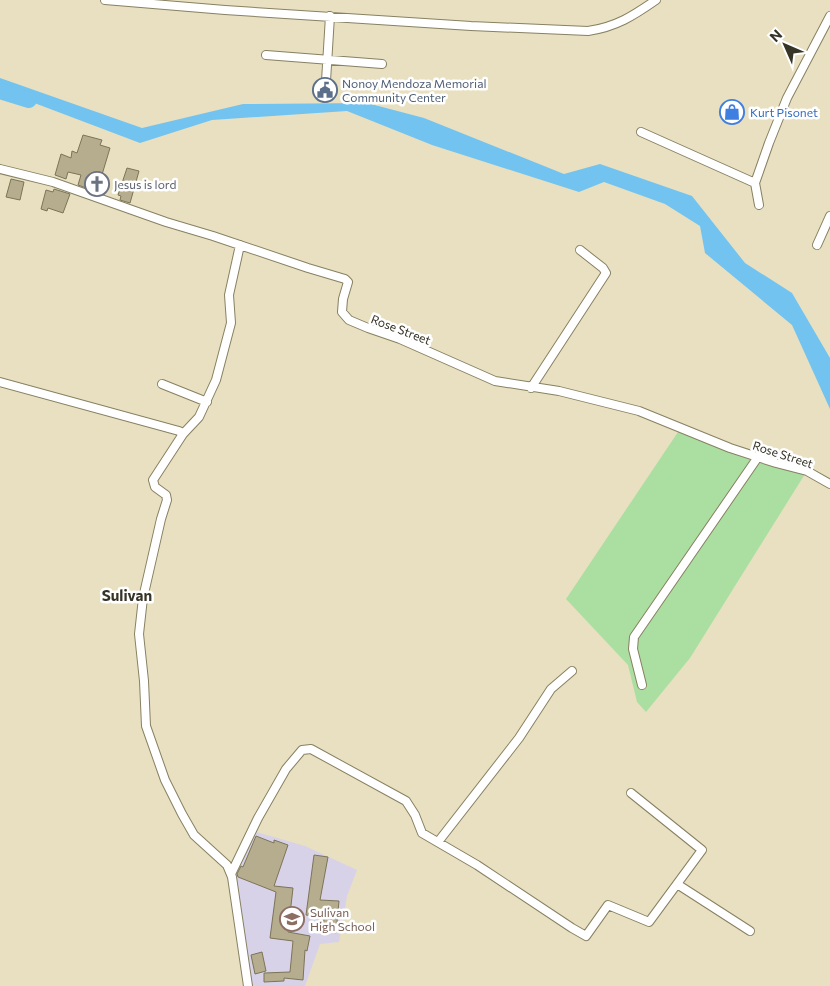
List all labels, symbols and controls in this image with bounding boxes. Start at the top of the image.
north arrow [760,20,810,70]
text: N [766,26,785,45]
place label: Nonoy Mendoza Memorial Community Center [342,76,486,104]
public building icon: Nonoy Mendoza Memorial Community Center [312,77,338,103]
shop icon: Kurt Pisonet [719,99,745,125]
place label: Kurt Pisonet [750,105,818,119]
church icon: Jesus is lord [84,171,110,197]
place label: Jesus is lord [114,177,176,192]
street label: Rose Street [369,311,433,347]
street label: Rose Street [751,438,815,470]
district label: Sulivan [102,586,152,604]
place label: Sulivan High School [310,905,375,933]
school or university icon: Sulivan High School [279,906,305,932]

